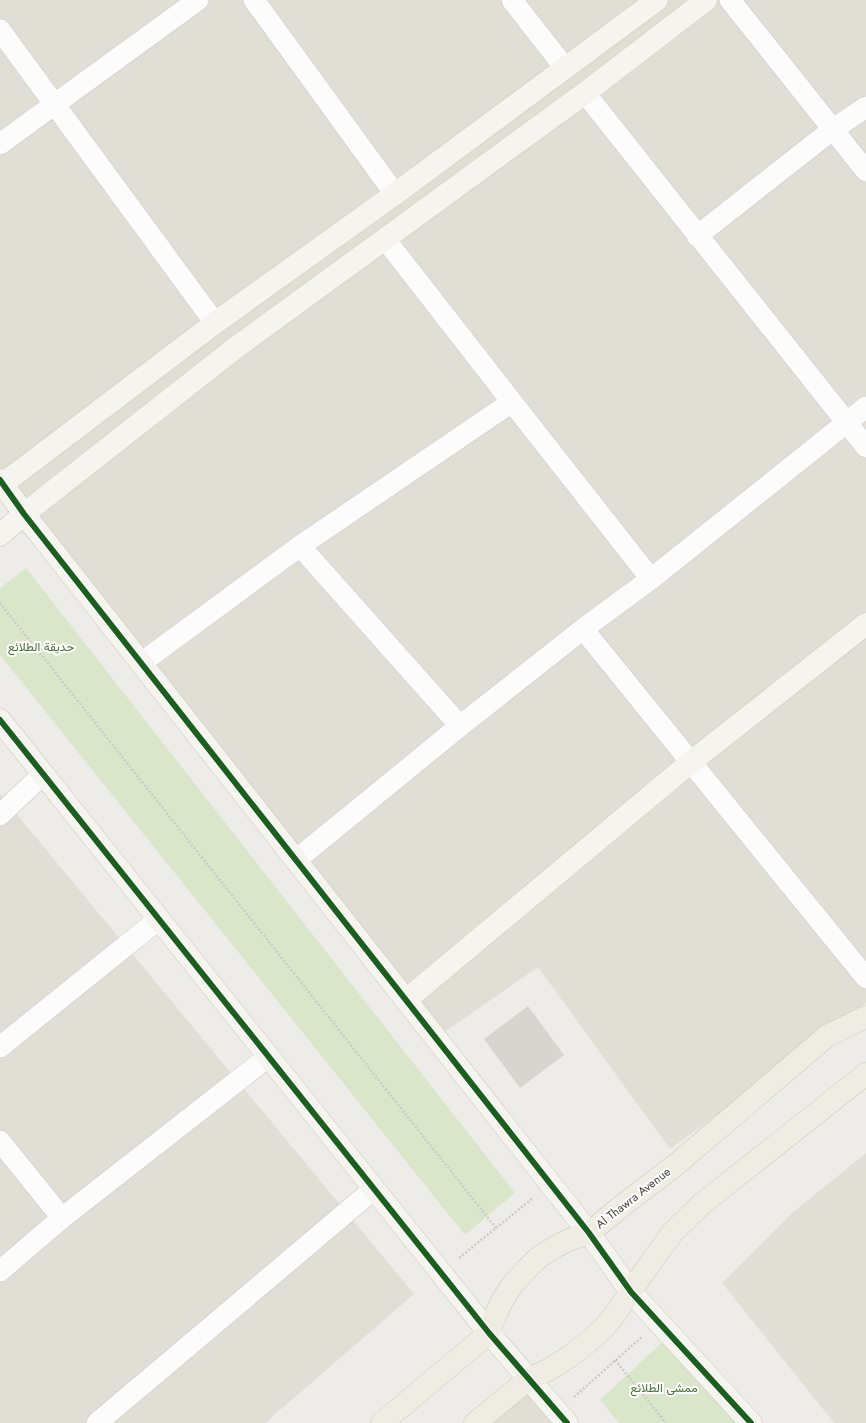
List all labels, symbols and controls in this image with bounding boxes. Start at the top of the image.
park label: حديقة الطلائع [8,638,74,656]
street label: Al Thawra Avenue [592,1163,674,1233]
park label: ممشى الطلائع [630,1379,698,1397]

